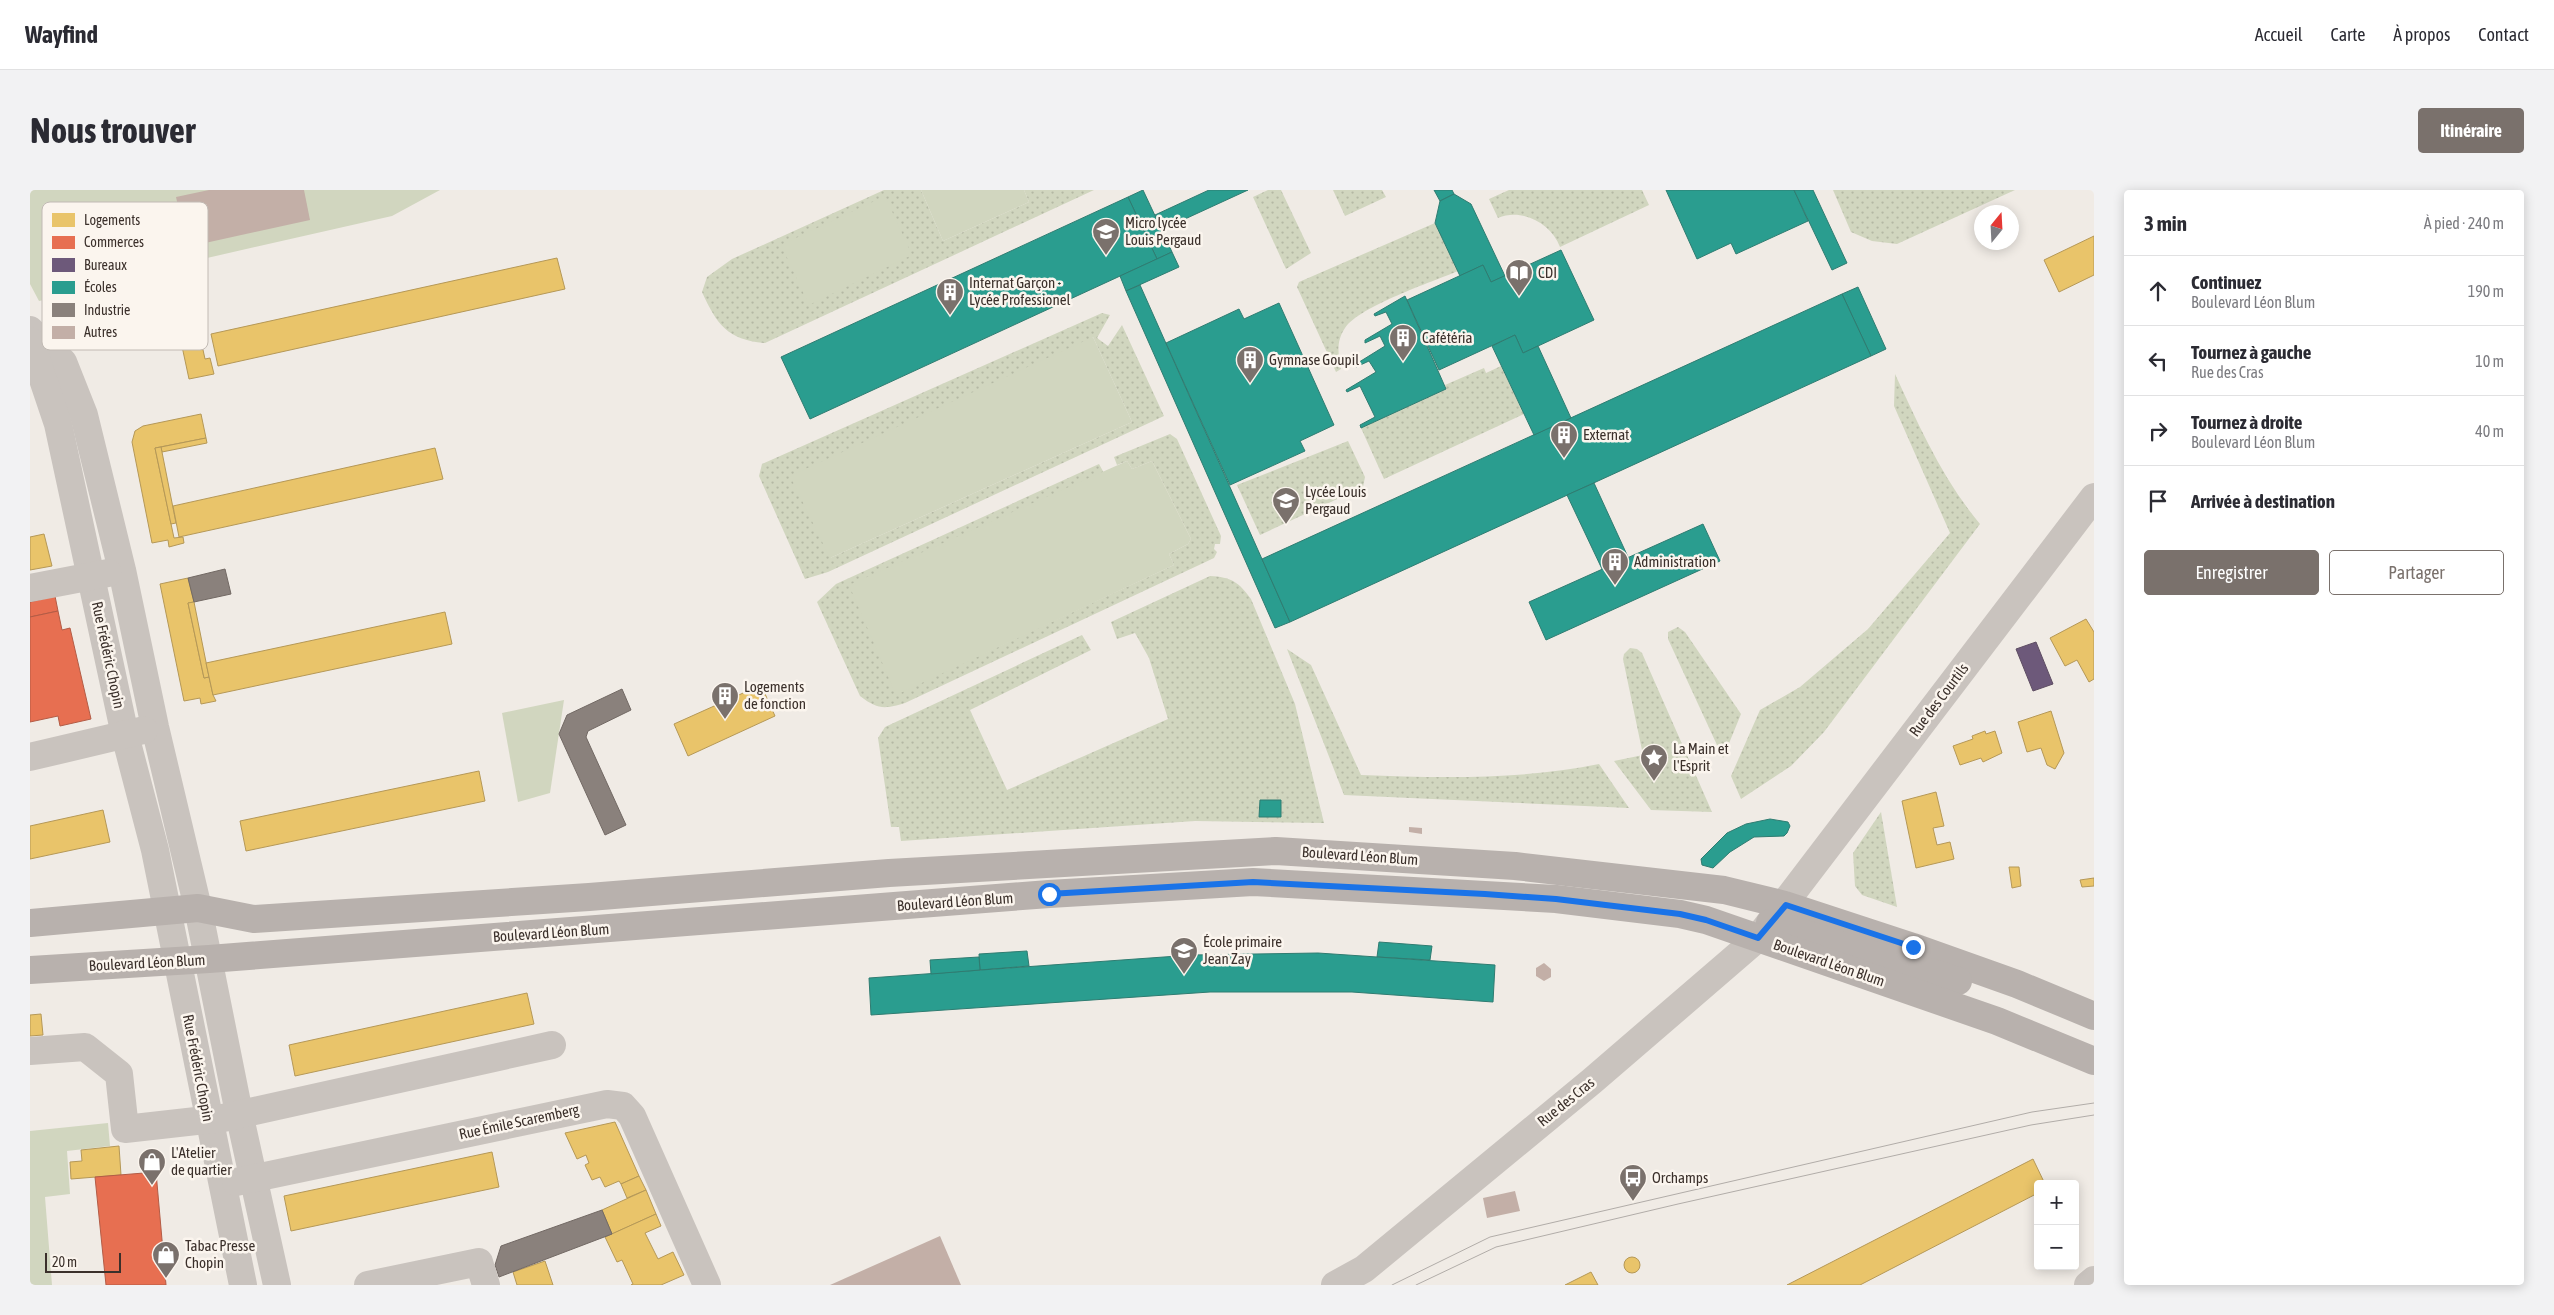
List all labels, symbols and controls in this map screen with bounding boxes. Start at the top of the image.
text: Wayfind [25,21,98,48]
text: Accueil [2255,24,2303,45]
text: Carte [2331,24,2365,45]
text: À propos [2393,24,2450,45]
text: Contact [2478,24,2529,45]
button: Itinéraire [2418,108,2524,153]
text: Nous trouver [30,110,195,150]
legend [42,202,208,350]
north arrow [1974,205,2019,250]
text: 3 min [2144,211,2187,235]
text: Logements [84,212,140,228]
place label: Micro lycée Louis Pergaud [1125,214,1201,248]
text: À pied · 240 m [2424,214,2504,232]
school or university icon: Micro lycée Louis Pergaud [1091,217,1121,256]
text: Commerces [84,234,144,250]
text: Bureaux [84,257,127,273]
library icon: CDI [1504,258,1534,297]
place label: CDI [1538,264,1557,281]
text: Continuez [2191,271,2261,293]
place label: Internat Garçon - Lycée Professionel [969,274,1070,308]
building icon: Internat Garçon - Lycée Professionel [935,277,965,316]
icon: ahead [2144,277,2172,305]
text: Écoles [84,279,117,295]
text: 190 m [2468,282,2504,300]
text: Boulevard Léon Blum [2191,293,2315,311]
text: Industrie [84,302,130,318]
building icon: Cafétéria [1388,323,1418,362]
text: Autres [84,324,117,340]
place label: Cafétéria [1422,329,1473,346]
text: Tournez à gauche [2191,341,2311,363]
building icon: Gymnase Goupil [1235,345,1265,384]
icon: left [2144,347,2172,375]
place label: Gymnase Goupil [1269,351,1359,368]
text: 10 m [2475,352,2504,370]
text: Rue des Cras [2191,363,2264,381]
text: Tournez à droite [2191,411,2302,433]
icon: right [2144,417,2172,445]
building icon: Externat [1549,420,1579,459]
text: 40 m [2475,422,2504,440]
place label: Externat [1583,426,1629,443]
text: Boulevard Léon Blum [2191,433,2315,451]
place label: Lycée Louis Pergaud [1305,483,1366,517]
school or university icon: Lycée Louis Pergaud [1271,486,1301,525]
icon: arrive [2144,487,2172,515]
text: Arrivée à destination [2191,490,2335,512]
building icon: Administration [1600,547,1630,586]
button: Enregistrer [2144,550,2319,595]
button: Partager [2329,550,2504,595]
place label: Administration [1634,553,1716,570]
street label: Rue Frédéric Chopin [89,600,128,710]
street label: Rue des Courtils [1906,660,1972,740]
place label: Logements de fonction [744,678,806,712]
building icon: Logements de fonction [710,681,740,720]
place label: La Main et l'Esprit [1673,740,1729,774]
place icon: La Main et l'Esprit [1639,743,1669,782]
street label: Boulevard Léon Blum [1301,843,1419,868]
route start [1038,883,1061,906]
street label: Boulevard Léon Blum [896,889,1014,914]
street label: Boulevard Léon Blum [492,920,610,945]
place label: École primaire Jean Zay [1203,933,1282,967]
school or university icon: École primaire Jean Zay [1169,936,1199,975]
street label: Boulevard Léon Blum [1771,936,1887,990]
route end [1902,936,1925,959]
street label: Boulevard Léon Blum [88,951,206,974]
street label: Rue Frédéric Chopin [180,1013,217,1123]
street label: Rue des Cras [1534,1074,1597,1130]
street label: Rue Émile Scaremberg [457,1100,581,1143]
place label: L'Atelier de quartier [171,1144,232,1178]
shop icon: L'Atelier de quartier [137,1147,167,1186]
bus stop icon: Orchamps [1618,1163,1648,1202]
place label: Orchamps [1652,1169,1708,1186]
map controls [2034,1180,2079,1270]
button: + [2034,1180,2079,1225]
button: − [2034,1225,2079,1270]
place label: Tabac Presse Chopin [185,1237,255,1271]
shop icon: Tabac Presse Chopin [151,1240,181,1279]
scale bar [45,1250,121,1273]
text: 20 m [52,1254,77,1270]

